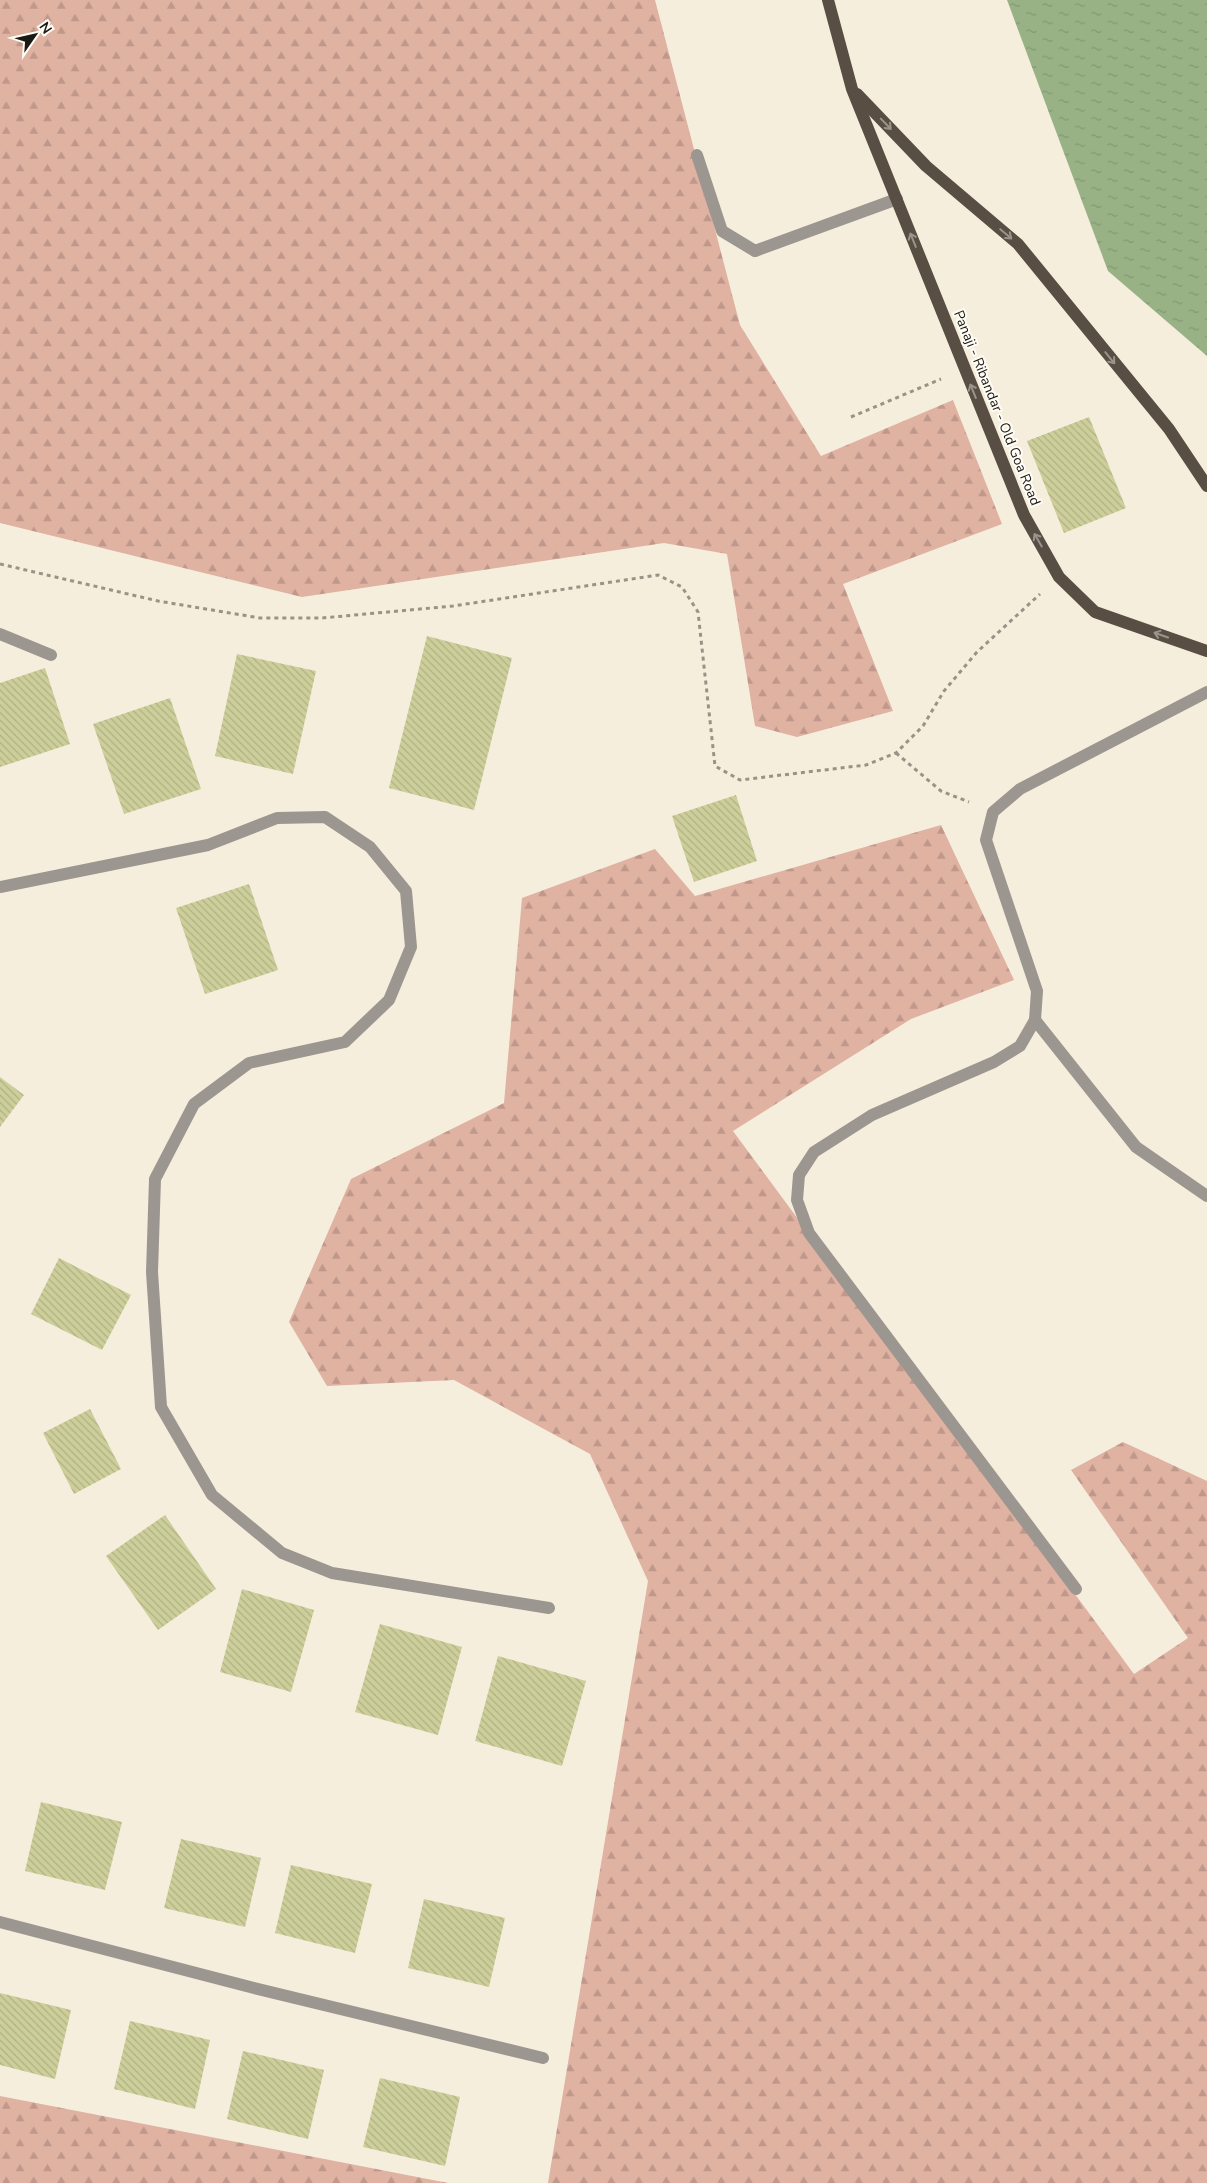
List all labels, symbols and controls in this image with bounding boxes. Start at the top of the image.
north arrow [10,10,60,60]
text: N [35,18,56,38]
one-way arrow [880,118,892,130]
one-way arrow [999,228,1012,239]
one-way arrow [908,233,917,249]
street label: Panaji - Ribandar - Old Goa Road [949,308,1045,508]
one-way arrow [1105,351,1116,364]
one-way arrow [968,384,977,399]
one-way arrow [1033,534,1043,548]
one-way arrow [1154,630,1169,639]

